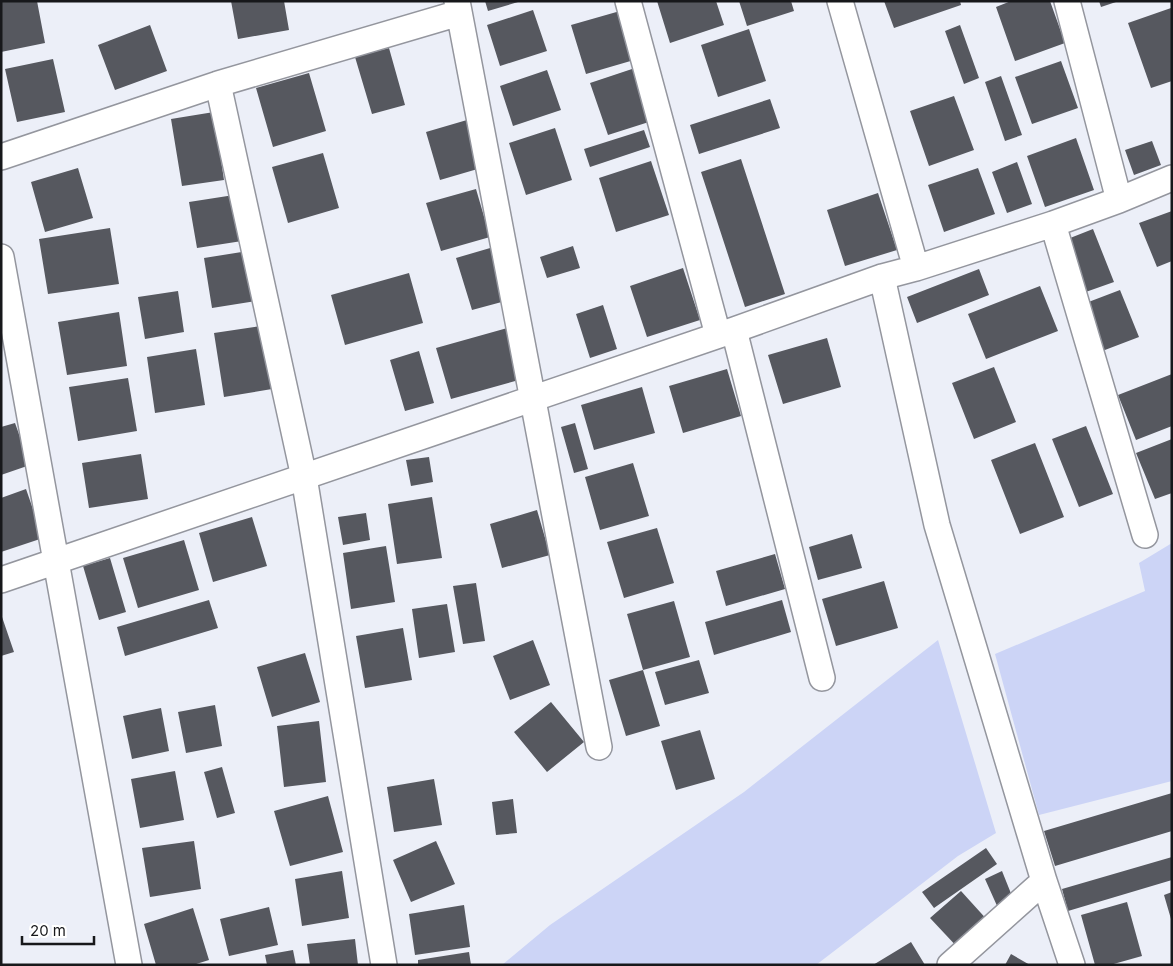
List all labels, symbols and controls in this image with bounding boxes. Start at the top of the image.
scale bar [22,914,95,946]
text: 20 m [30,921,66,940]

